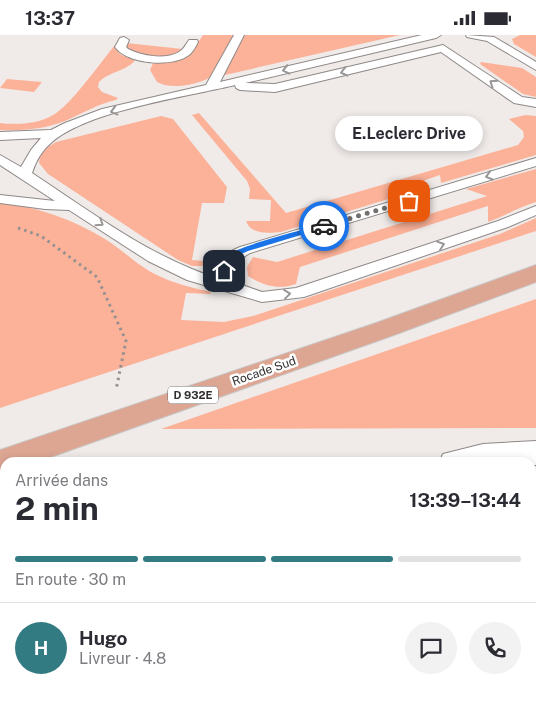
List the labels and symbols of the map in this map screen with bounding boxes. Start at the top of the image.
one-way arrow [282,64,291,75]
one-way arrow [341,66,349,76]
one-way arrow [489,80,499,89]
one-way arrow [110,105,118,116]
callout: E.Leclerc Drive [335,116,483,151]
one-way arrow [486,171,494,181]
pin [388,180,430,222]
courier [299,201,349,251]
one-way arrow [94,217,103,226]
one-way arrow [437,240,445,250]
pin [203,250,245,292]
one-way arrow [283,289,291,300]
street label: Rocade Sud [230,354,298,388]
road number: D 932E [168,387,218,403]

